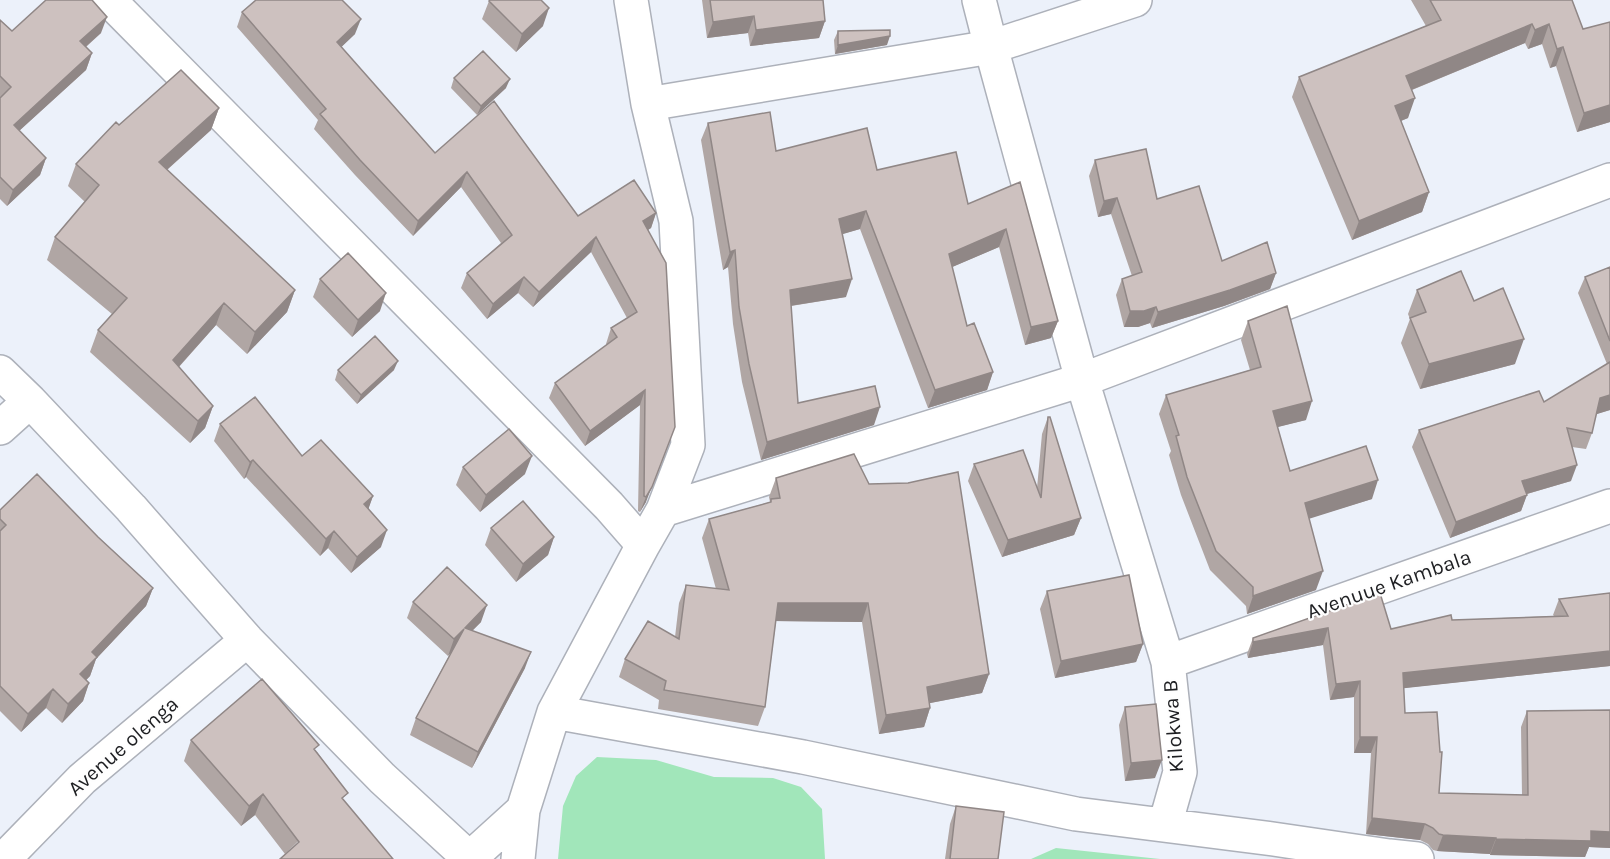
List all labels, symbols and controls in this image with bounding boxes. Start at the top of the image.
street label: Avenuue Kambala [1304,545,1474,623]
street label: Kilokwa B [1158,679,1188,773]
street label: Avenue olenga [63,692,183,800]

